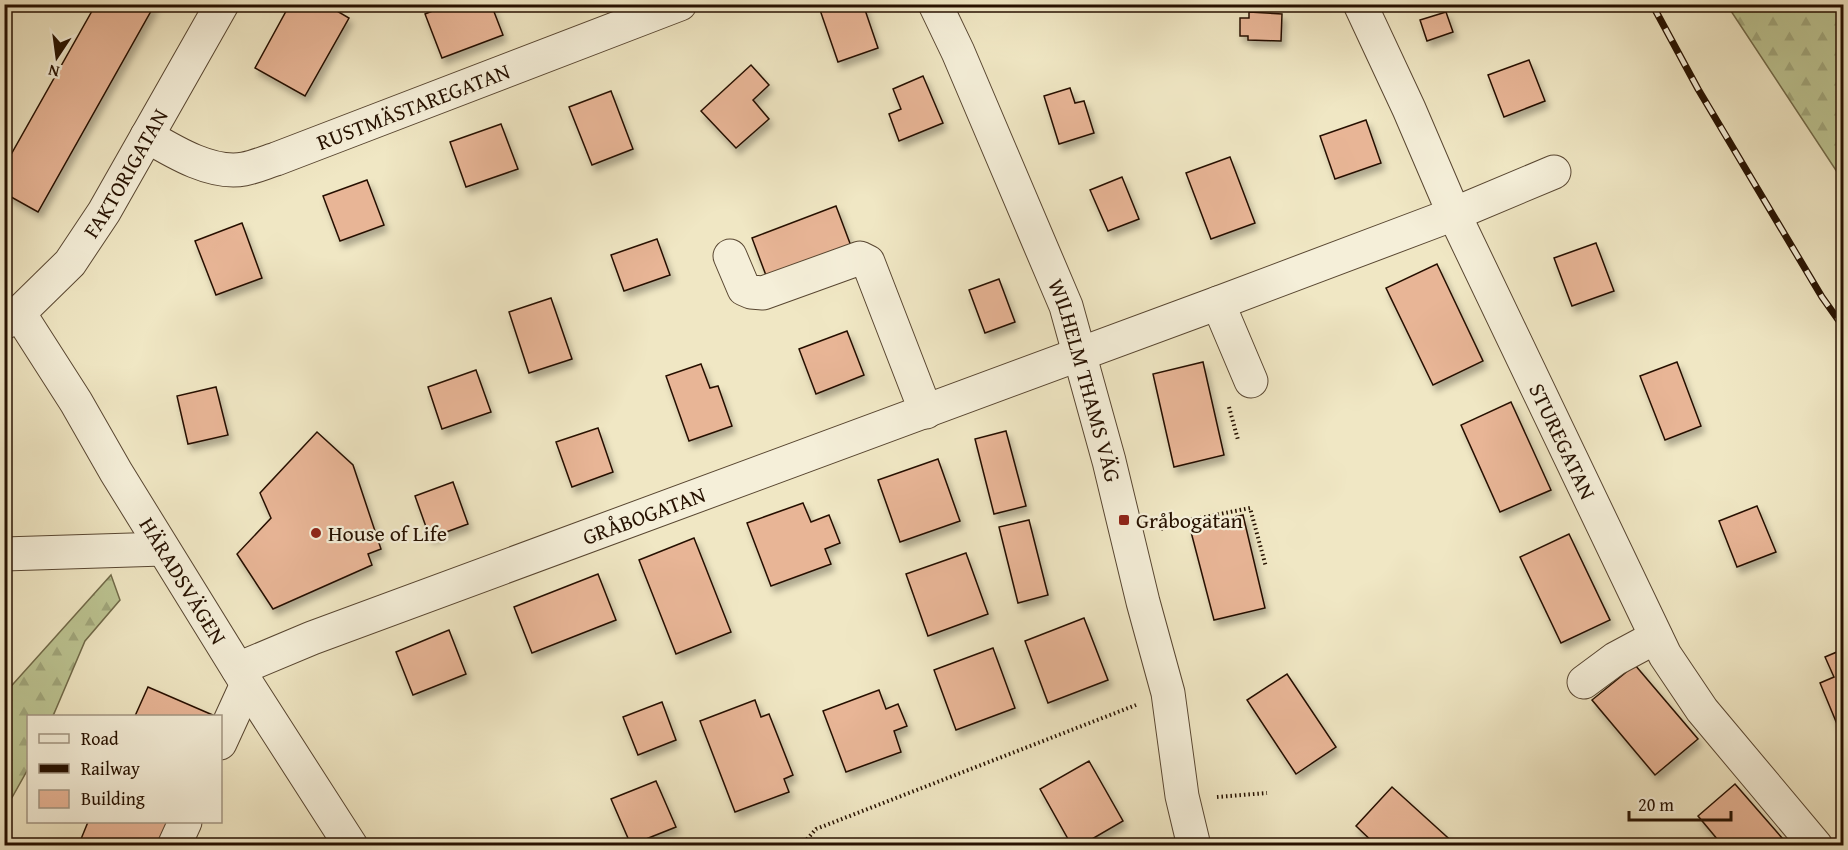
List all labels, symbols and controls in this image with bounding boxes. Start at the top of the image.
north arrow [27,27,87,87]
street label: RUSTMÄSTAREGATAN [312,55,514,158]
text: N [45,59,62,85]
street label: FAKTORIGATAN [75,103,175,244]
street label: WILHELM THAMS VÄG [1040,274,1129,485]
street label: STUREGATAN [1521,378,1604,505]
street label: GRÅBOGATAN [578,478,710,553]
place label: Gråbogatan [1136,504,1244,536]
street label: HÄRADSVÄGEN [132,511,235,650]
marker: Gråbogatan [1117,513,1131,527]
place label: House of Life [328,517,447,549]
marker: House of Life [309,526,323,540]
legend [27,715,222,823]
text: Road [81,725,119,752]
text: Railway [81,755,140,782]
scale bar [1629,784,1731,822]
text: Building [81,785,145,812]
text: 20 m [1638,791,1674,818]

